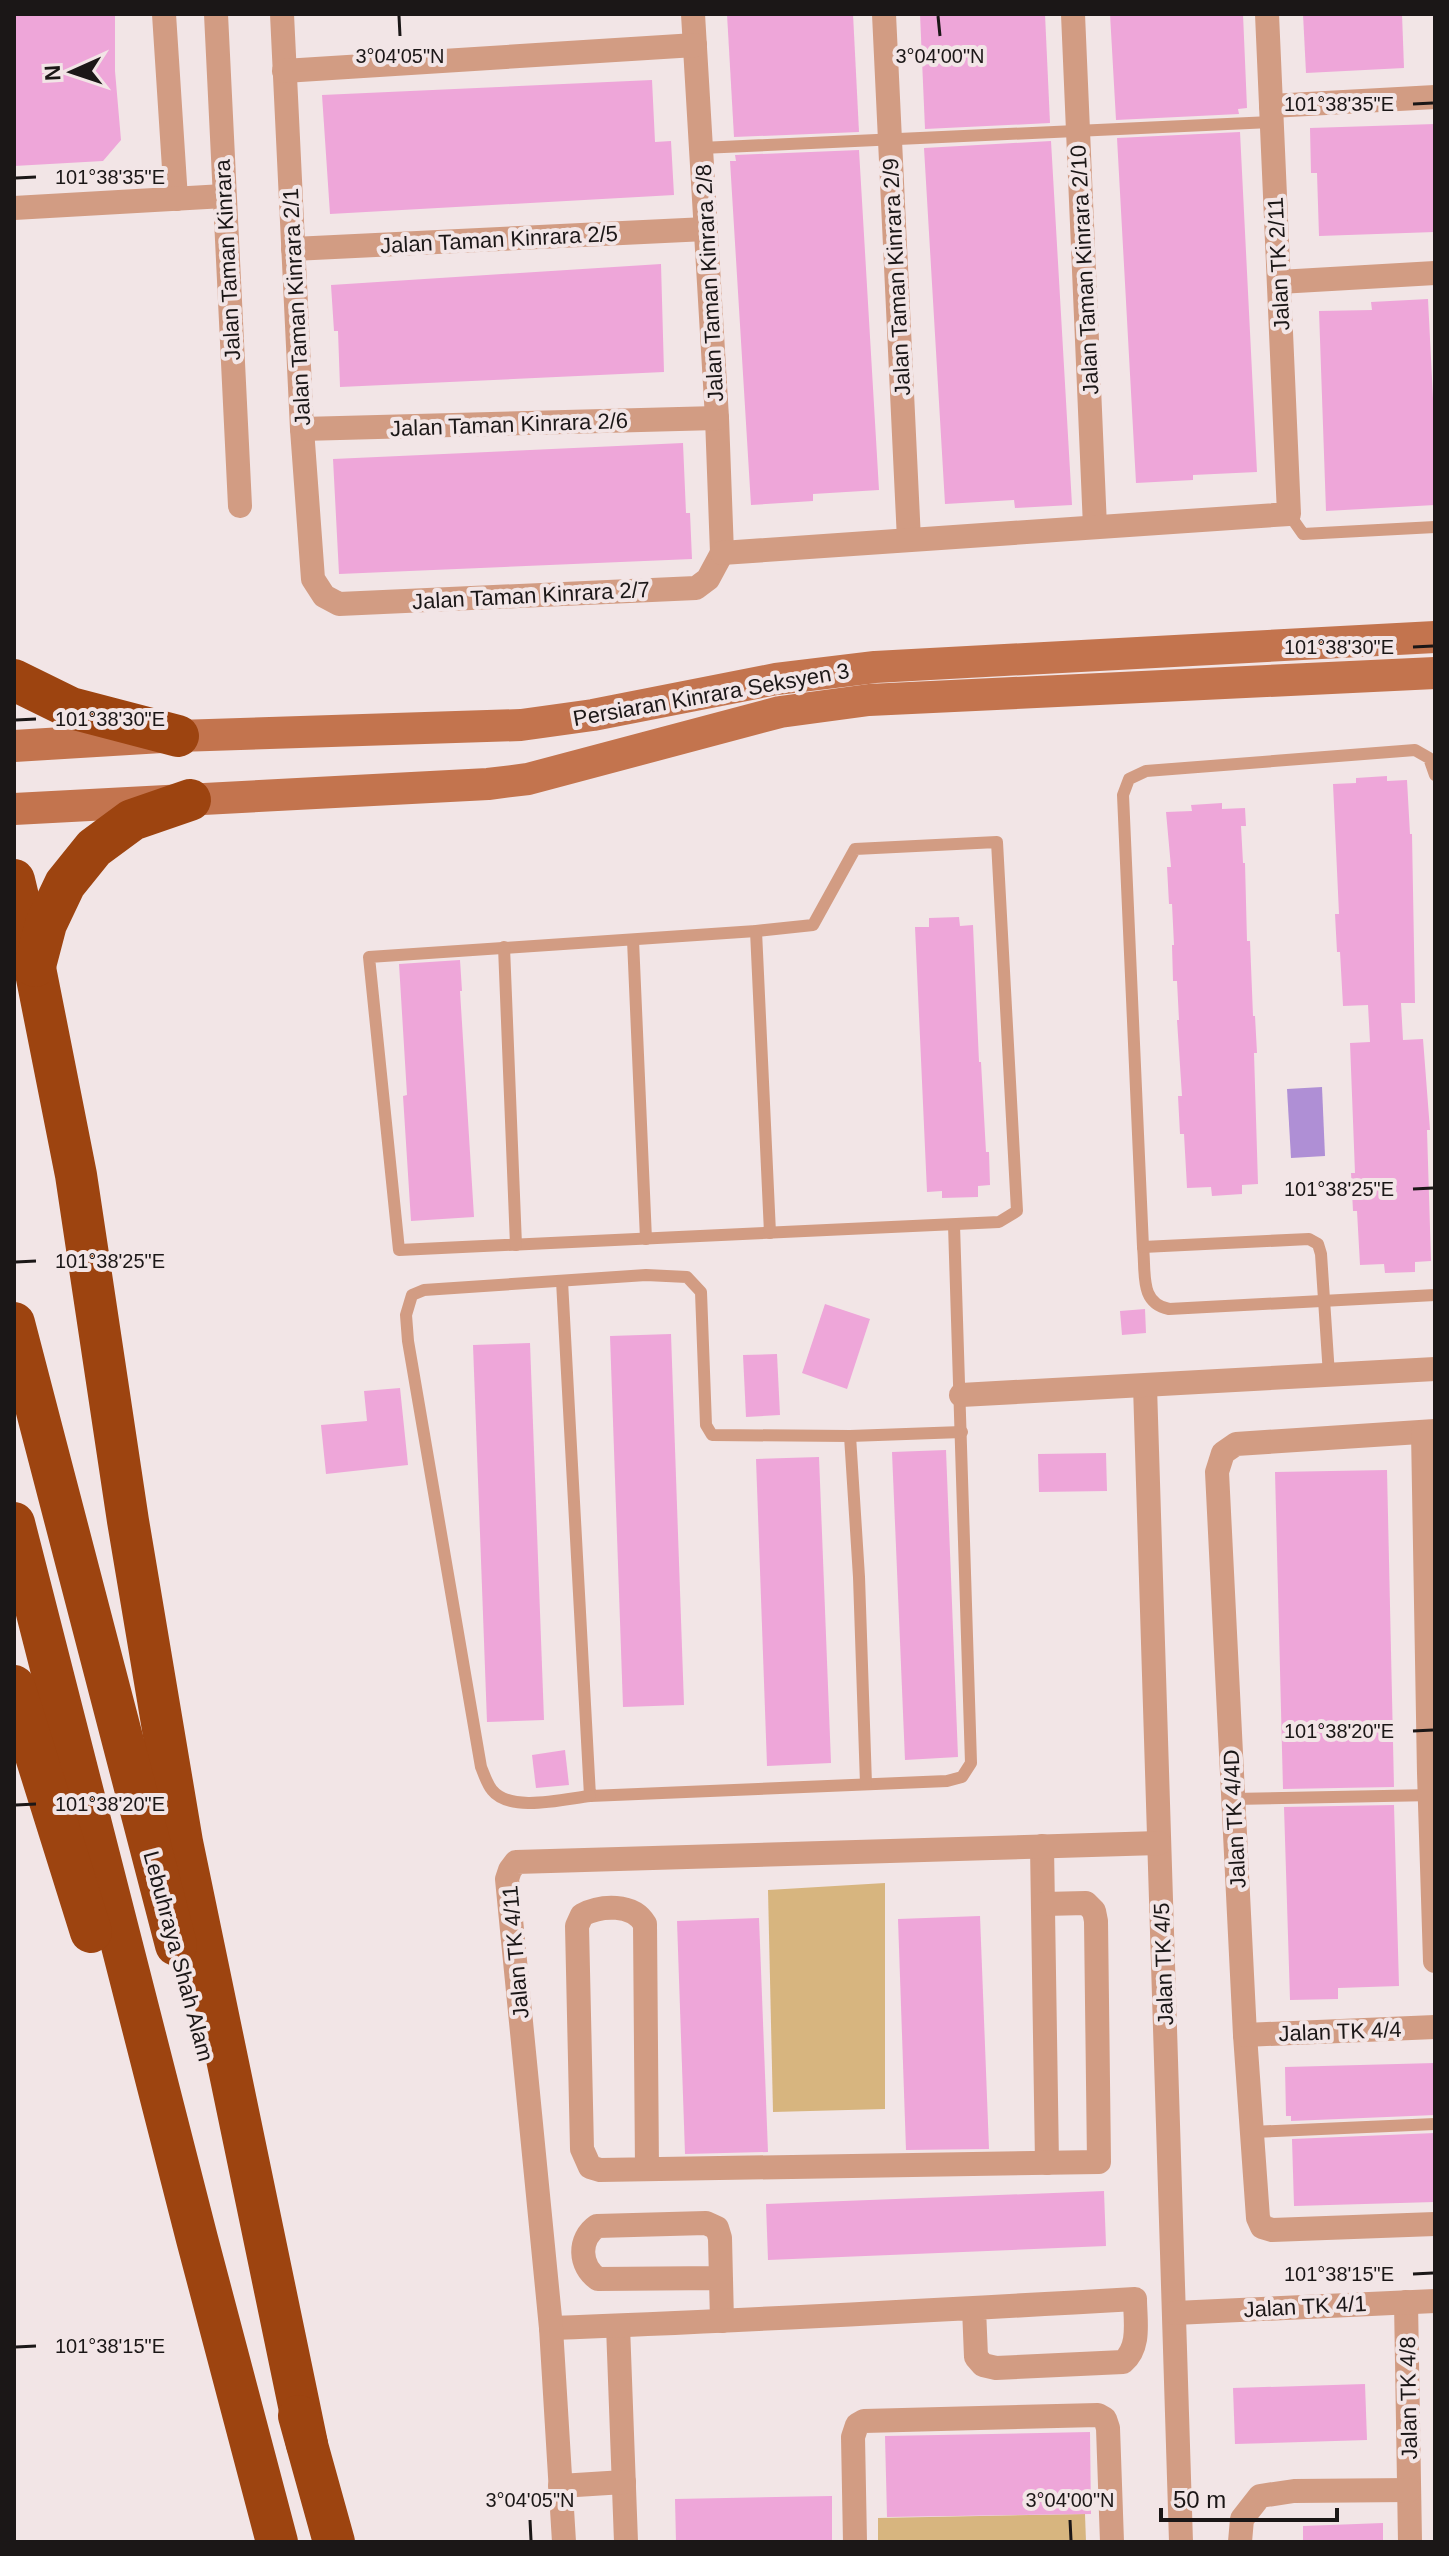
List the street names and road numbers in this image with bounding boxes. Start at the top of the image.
street label: Jalan Taman Kinrara 2/10 [1065,144,1104,396]
street label: Jalan Taman Kinrara 2/9 [878,157,915,397]
street label: Jalan Taman Kinrara [210,158,245,361]
street label: Jalan Taman Kinrara 2/8 [691,163,728,403]
street label: Jalan Taman Kinrara 2/1 [278,187,315,427]
street label: Jalan TK 2/11 [1263,197,1294,331]
street label: Jalan Taman Kinrara 2/5 [379,221,619,258]
street label: Jalan Taman Kinrara 2/6 [390,408,628,441]
street label: Jalan Taman Kinrara 2/7 [411,577,651,614]
street label: Persiaran Kinrara Seksyen 3 [571,658,851,731]
street label: Jalan TK 4/4D [1218,1749,1251,1889]
street label: Lebuhraya Shah Alam [138,1848,219,2064]
street label: Jalan TK 4/11 [497,1884,534,2020]
street label: Jalan TK 4/5 [1149,1902,1178,2026]
street label: Jalan TK 4/4 [1278,2017,1402,2046]
street label: Jalan TK 4/1 [1243,2291,1367,2322]
street label: Jalan TK 4/8 [1395,2336,1422,2460]

